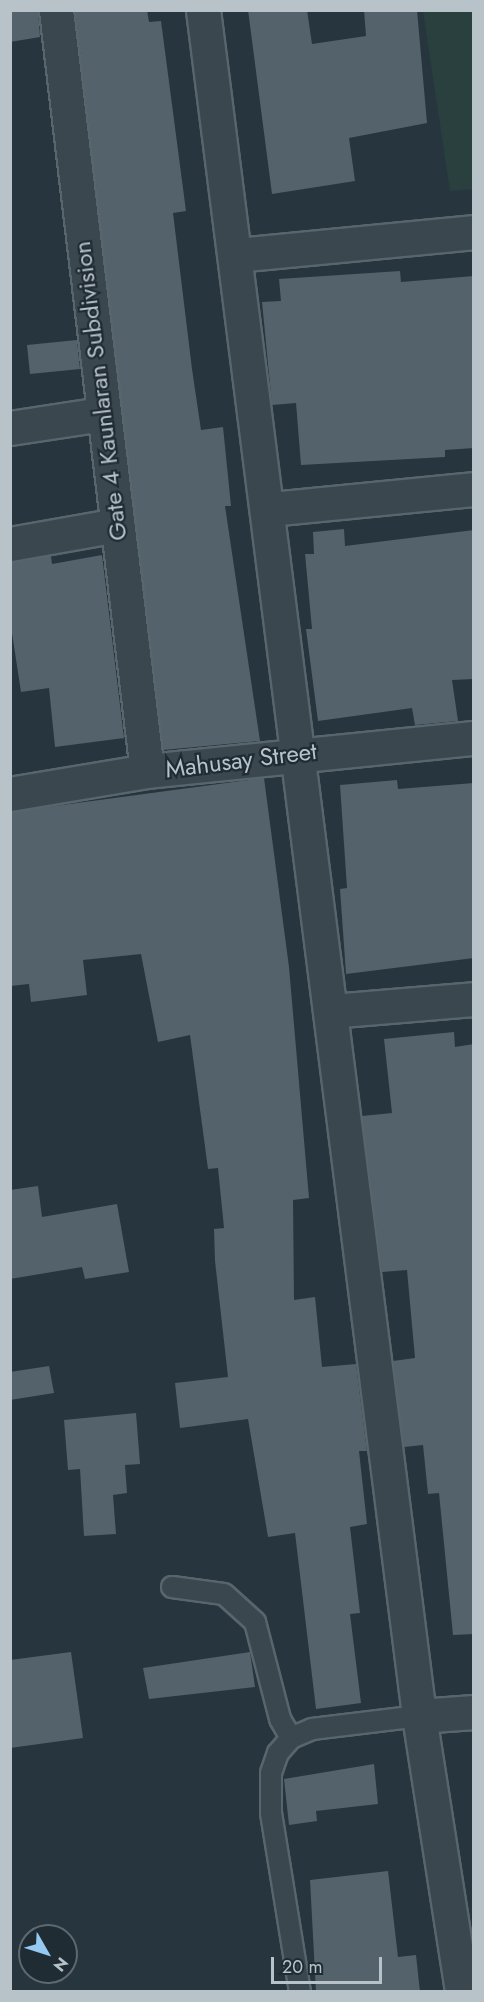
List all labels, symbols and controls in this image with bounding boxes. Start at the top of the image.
street label: Gate 4 Kaunlaran Subdivision [67,240,133,542]
street label: Mahusay Street [164,736,318,784]
north arrow [18,1924,78,1984]
scale bar [274,1945,385,1983]
text: N [48,1952,74,1977]
text: 20 m [282,1954,322,1980]

